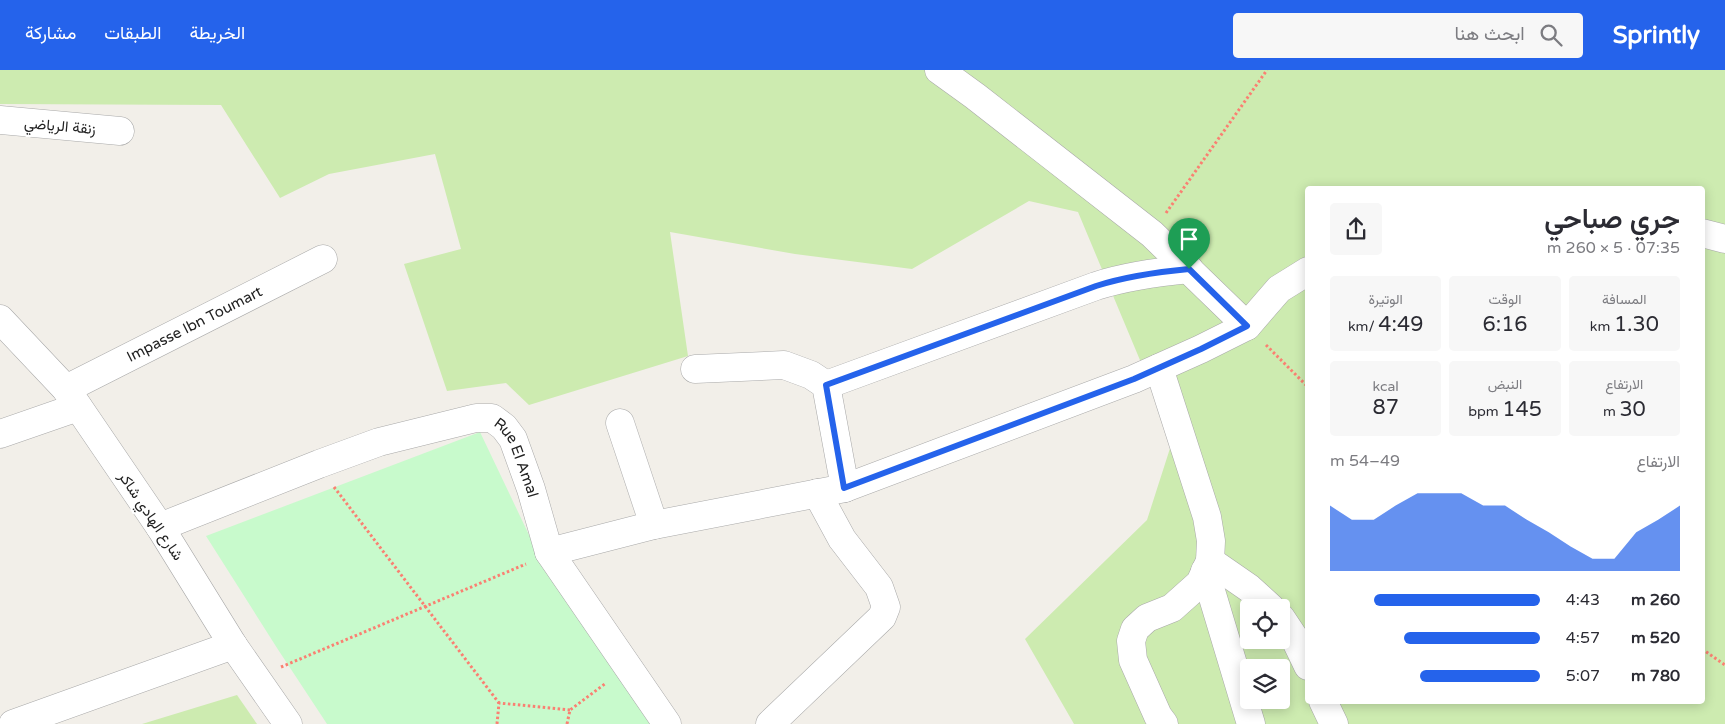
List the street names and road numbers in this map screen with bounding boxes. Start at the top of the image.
street label: زنقة الرياضي [23,114,97,142]
street label: Impasse Ibn Toumart [124,282,265,366]
street label: Rue El Amal [490,414,542,499]
street label: شارع الهادي شاكر [111,467,187,566]

